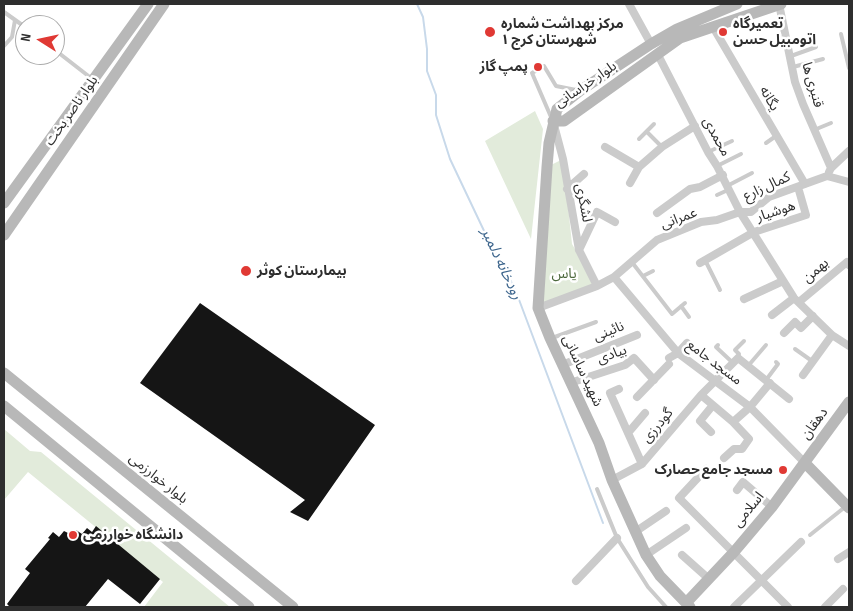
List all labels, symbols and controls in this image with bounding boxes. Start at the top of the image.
north arrow [15,15,65,65]
place label: مرکز بهداشت شماره ۱ شهرستان کرج [501,16,624,48]
place label: تعمیرگاه اتومبیل حسن [733,16,816,48]
marker: مرکز بهداشت شماره ۱ شهرستان کرج [483,25,497,39]
marker: تعمیرگاه اتومبیل حسن [717,26,729,38]
text: N [17,32,35,43]
street label: بلوار خراسانی [552,58,620,112]
place label: پمپ گاز [480,59,528,75]
street label: قنبری ها [798,60,826,110]
marker: پمپ گاز [532,61,544,73]
street label: بلوار ناصر بخت [42,73,102,149]
street label: یگانه [755,84,783,114]
street label: محمدی [698,114,734,160]
street label: کمال زارع [741,169,793,205]
street label: لشگری [571,182,595,224]
street label: هوشیار [754,198,798,226]
street label: عمرانی [658,205,700,233]
water label: رودخانه دلمبر [477,225,525,303]
street label: بهمن [799,255,833,287]
place label: بیمارستان کوثر [257,263,347,279]
marker: بیمارستان کوثر [239,264,253,278]
park label: یاس [551,266,577,282]
street label: نائینی [591,318,627,346]
street label: شهید ساسانی [558,332,606,410]
street label: مسجد جامع [683,337,745,389]
street label: بیادی [595,342,629,368]
street label: گودرزی [639,405,677,447]
street label: دهقان [798,405,832,443]
street label: بلوار خوارزمی [125,450,191,508]
place label: مسجد جامع حصارک [654,462,773,478]
marker: مسجد جامع حصارک [777,464,789,476]
street label: اسلامی [730,489,768,531]
place label: دانشگاه خوارزمی [83,527,183,543]
marker: دانشگاه خوارزمی [67,529,79,541]

